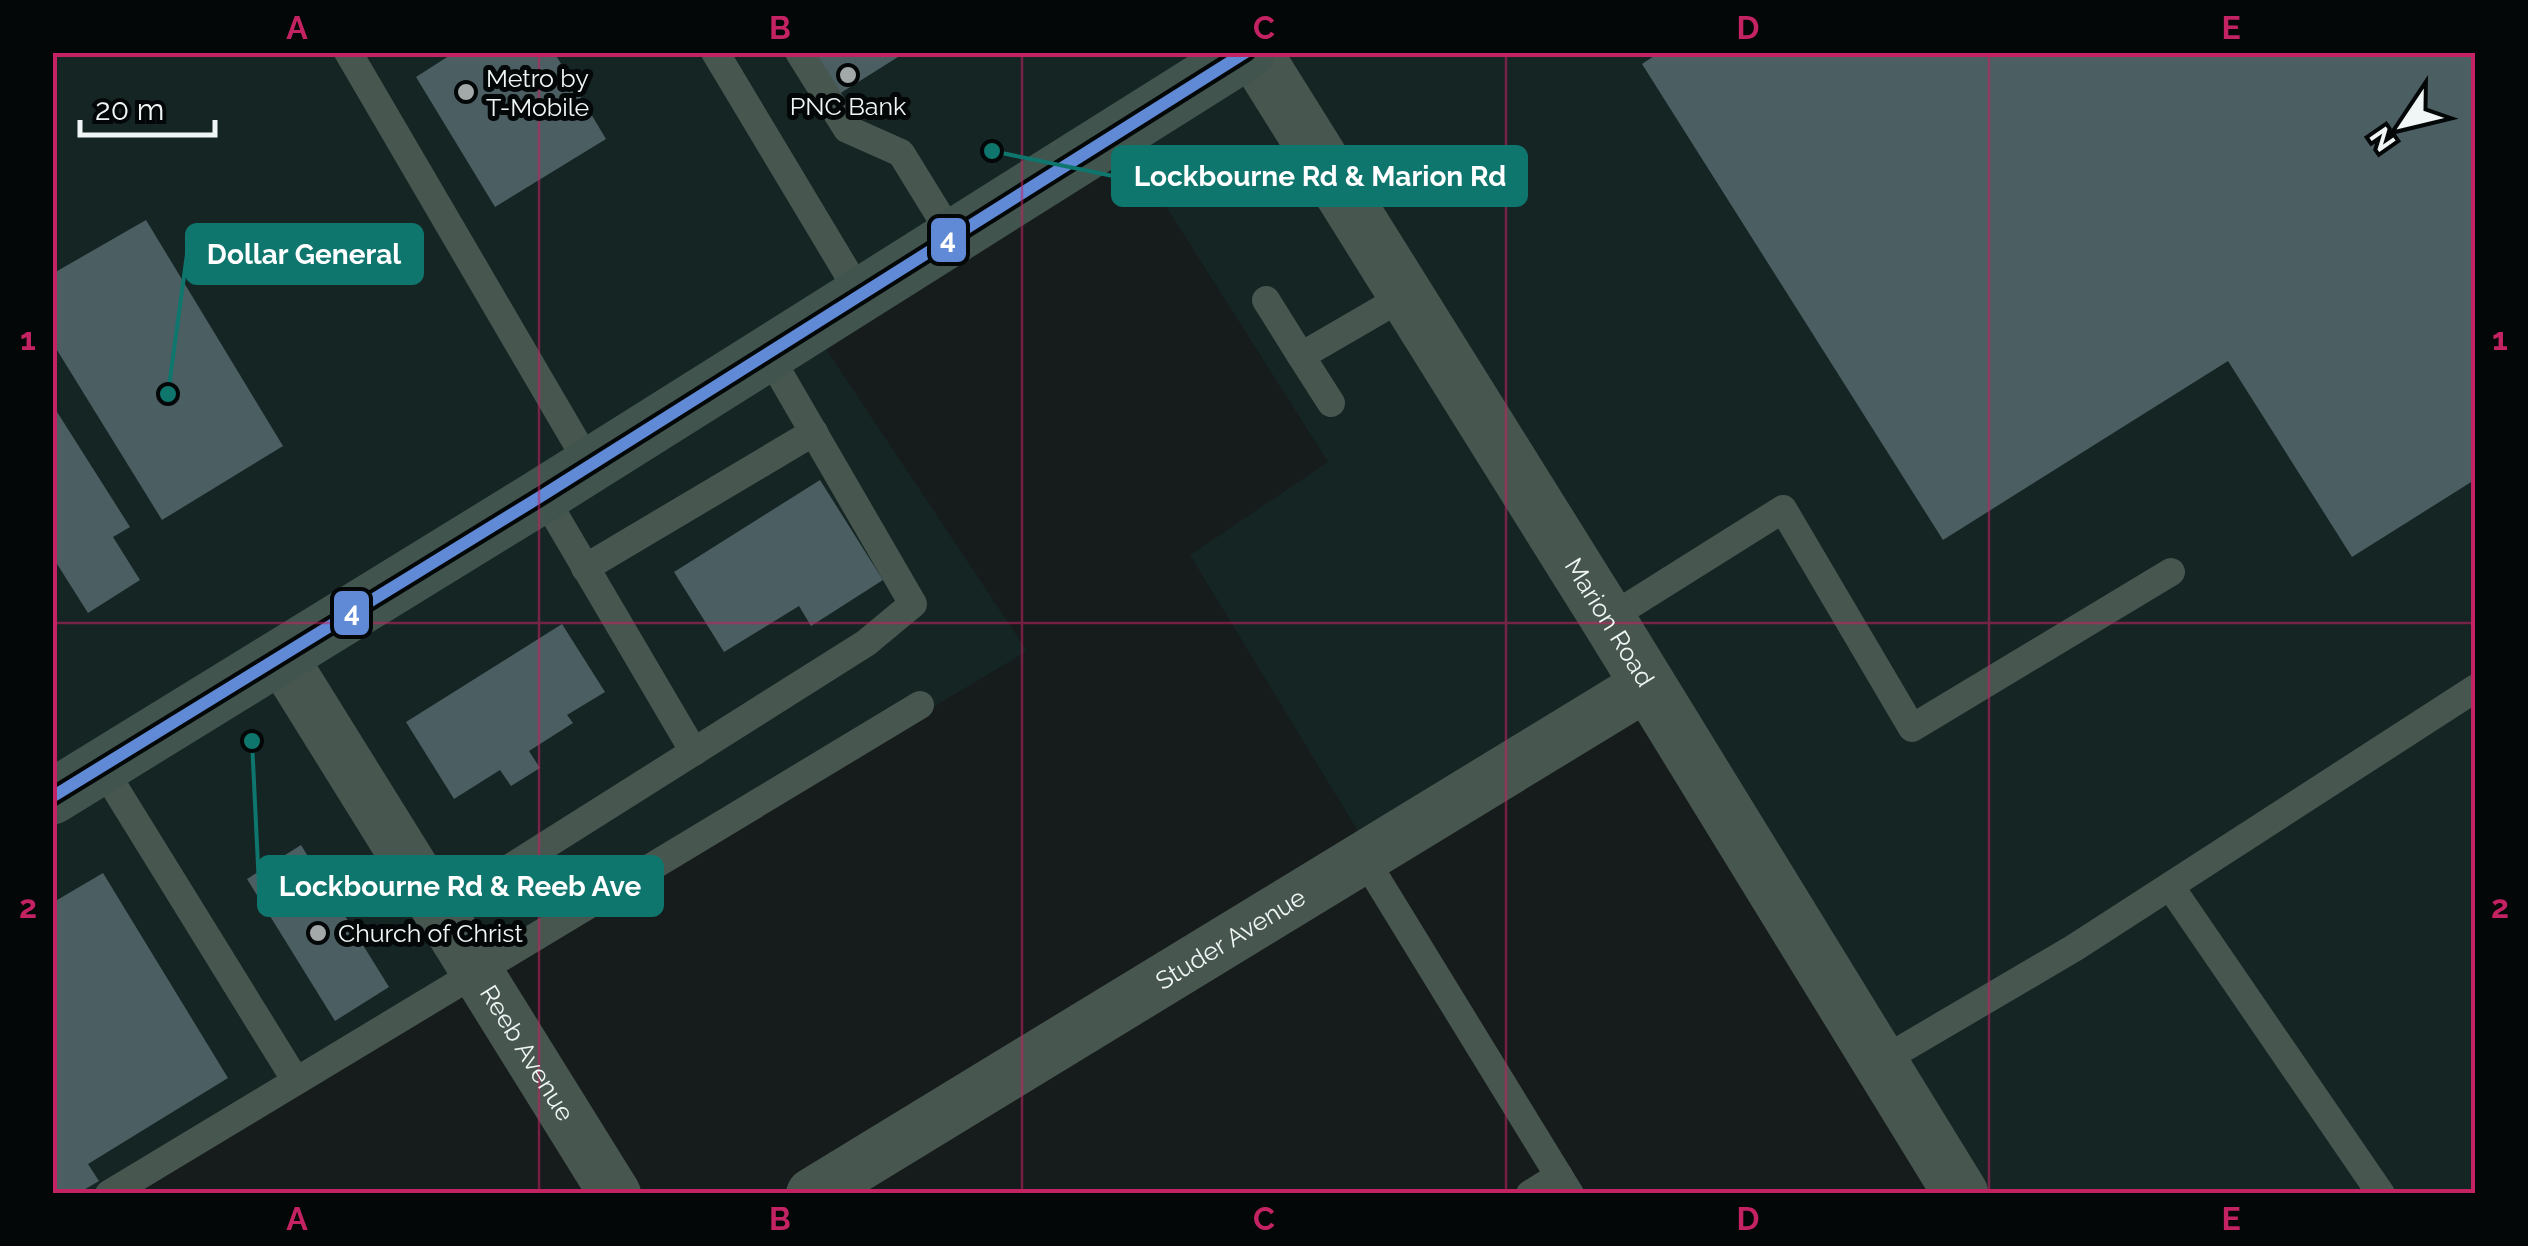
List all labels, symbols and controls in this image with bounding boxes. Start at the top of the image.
text: A [286,9,308,46]
text: B [769,9,791,46]
text: C [1253,9,1275,46]
text: D [1737,9,1759,46]
text: E [2221,9,2241,46]
place label: Metro by T-Mobile [486,63,589,122]
marker: PNC Bank [837,64,859,86]
scale bar [80,75,215,137]
north arrow [2353,75,2453,175]
marker: Metro by T-Mobile [455,81,477,103]
place label: PNC Bank [790,91,907,121]
text: 20 m [95,92,164,127]
text: N [2363,121,2403,157]
callout: Lockbourne Rd & Marion Rd [1113,147,1526,205]
text: Lockbourne Rd & Marion Rd [1134,160,1506,193]
line badge: 4 [929,216,968,264]
text: 4 [940,223,956,256]
callout: Dollar General [187,225,422,283]
text: Dollar General [207,238,401,271]
text: 1 [20,320,36,357]
text: 1 [2492,320,2508,357]
street label: Marion Road [1559,552,1661,692]
line badge: 4 [332,589,371,637]
text: 4 [344,596,360,629]
callout: Lockbourne Rd & Reeb Ave [259,857,662,915]
text: Lockbourne Rd & Reeb Ave [279,870,641,903]
street label: Studer Avenue [1150,882,1311,996]
text: 2 [19,888,37,925]
text: 2 [2491,888,2509,925]
place label: Church of Christ [338,918,523,948]
marker: Church of Christ [307,922,329,944]
street label: Reeb Avenue [474,980,581,1126]
text: A [286,1200,308,1237]
text: B [769,1200,791,1237]
text: C [1253,1200,1275,1237]
text: D [1737,1200,1759,1237]
text: E [2221,1200,2241,1237]

